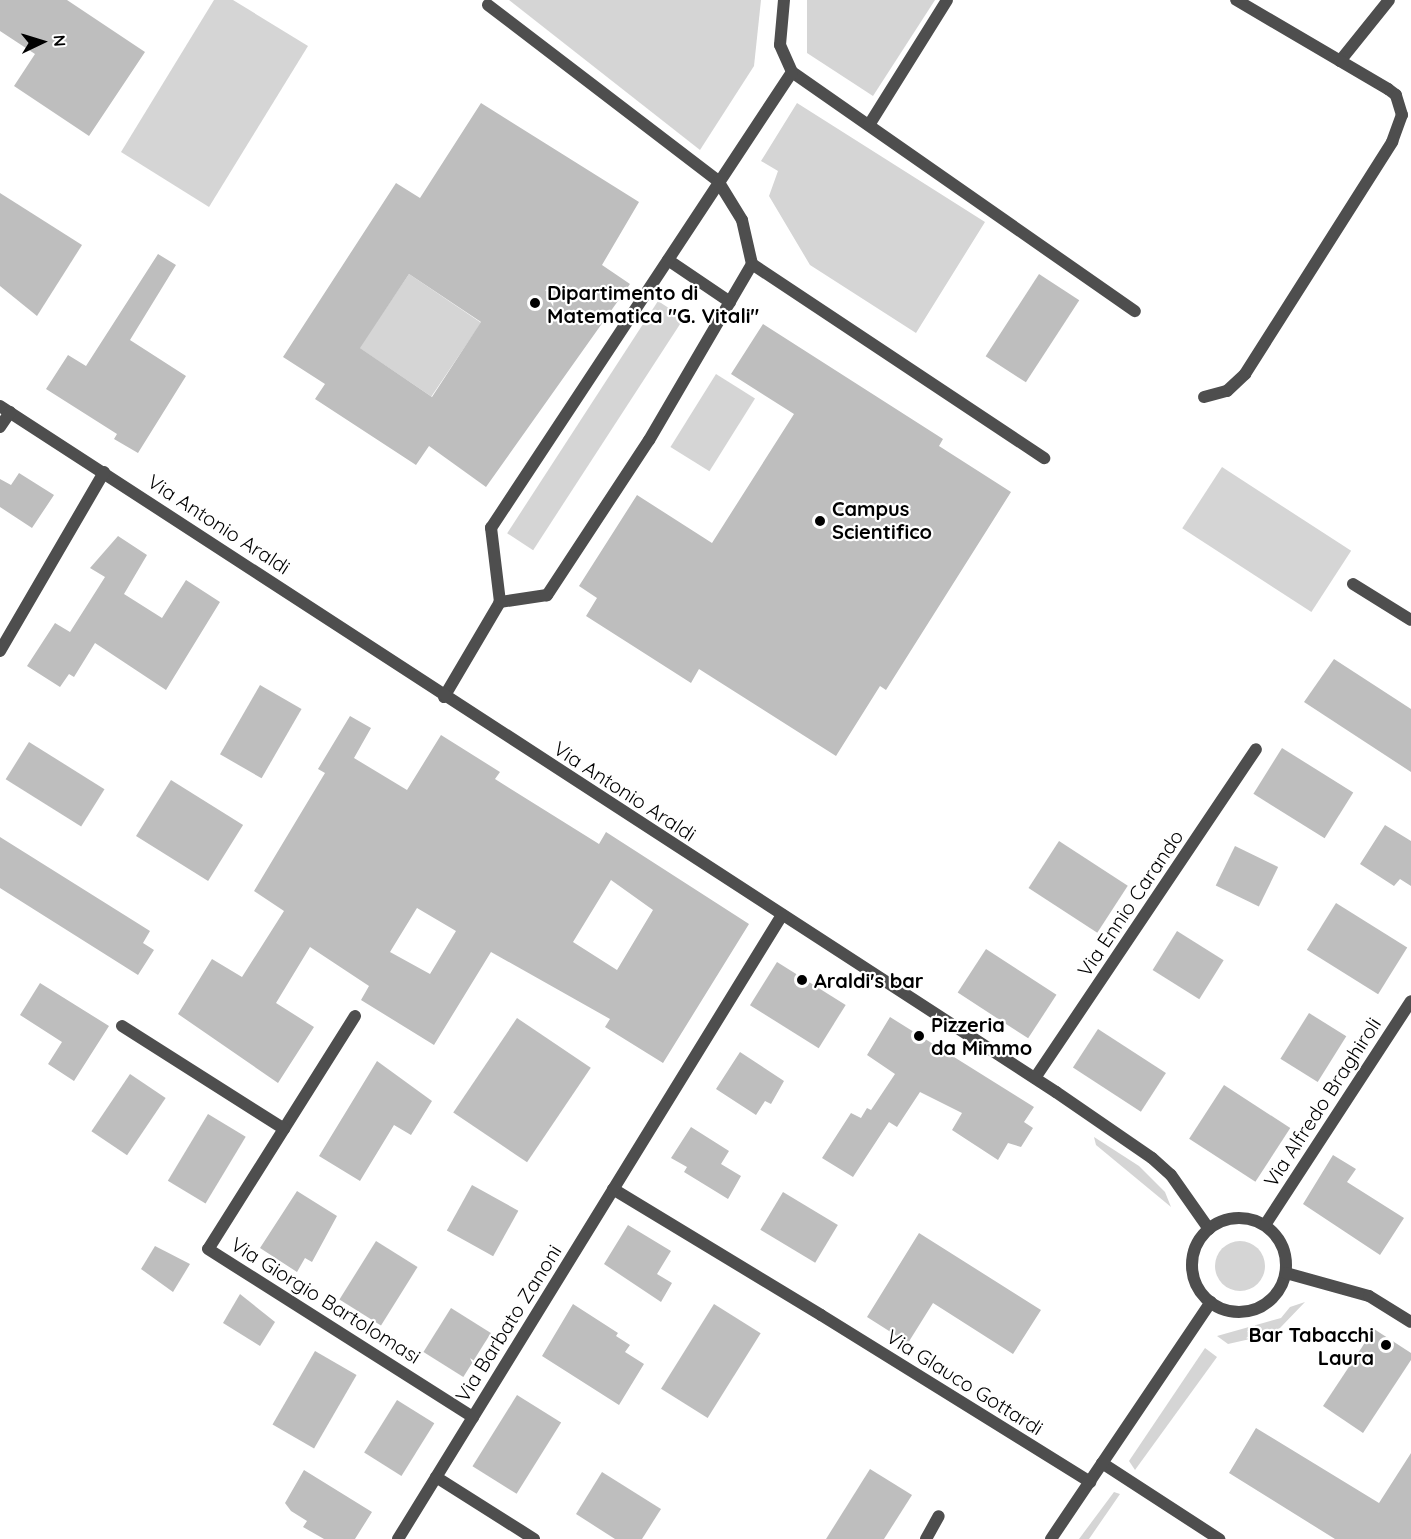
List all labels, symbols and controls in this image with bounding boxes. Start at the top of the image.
north arrow [12,12,72,72]
text: N [50,34,70,47]
place label: Dipartimento di Matematica "G. Vitali" [547,280,759,327]
marker: Dipartimento di Matematica "G. Vitali" [528,296,542,310]
street label: Via Antonio Araldi [143,469,295,579]
place label: Campus Scientifico [832,497,932,544]
marker: Campus Scientifico [813,514,827,528]
street label: Via Antonio Araldi [549,736,701,846]
street label: Via Ennio Carando [1072,825,1188,981]
place label: Araldi's bar [814,968,924,992]
marker: Araldi's bar [795,973,809,987]
place label: Pizzeria da Mimmo [931,1012,1032,1059]
street label: Via Alfredo Braghiroli [1258,1013,1386,1191]
marker: Pizzeria da Mimmo [912,1029,926,1043]
street label: Via Giorgio Bartolomasi [227,1232,425,1368]
street label: Via Barbato Zanoni [450,1240,566,1406]
place label: Bar Tabacchi Laura [1249,1322,1374,1369]
street label: Via Glauco Gottardi [882,1324,1048,1440]
marker: Bar Tabacchi Laura [1379,1338,1393,1352]

